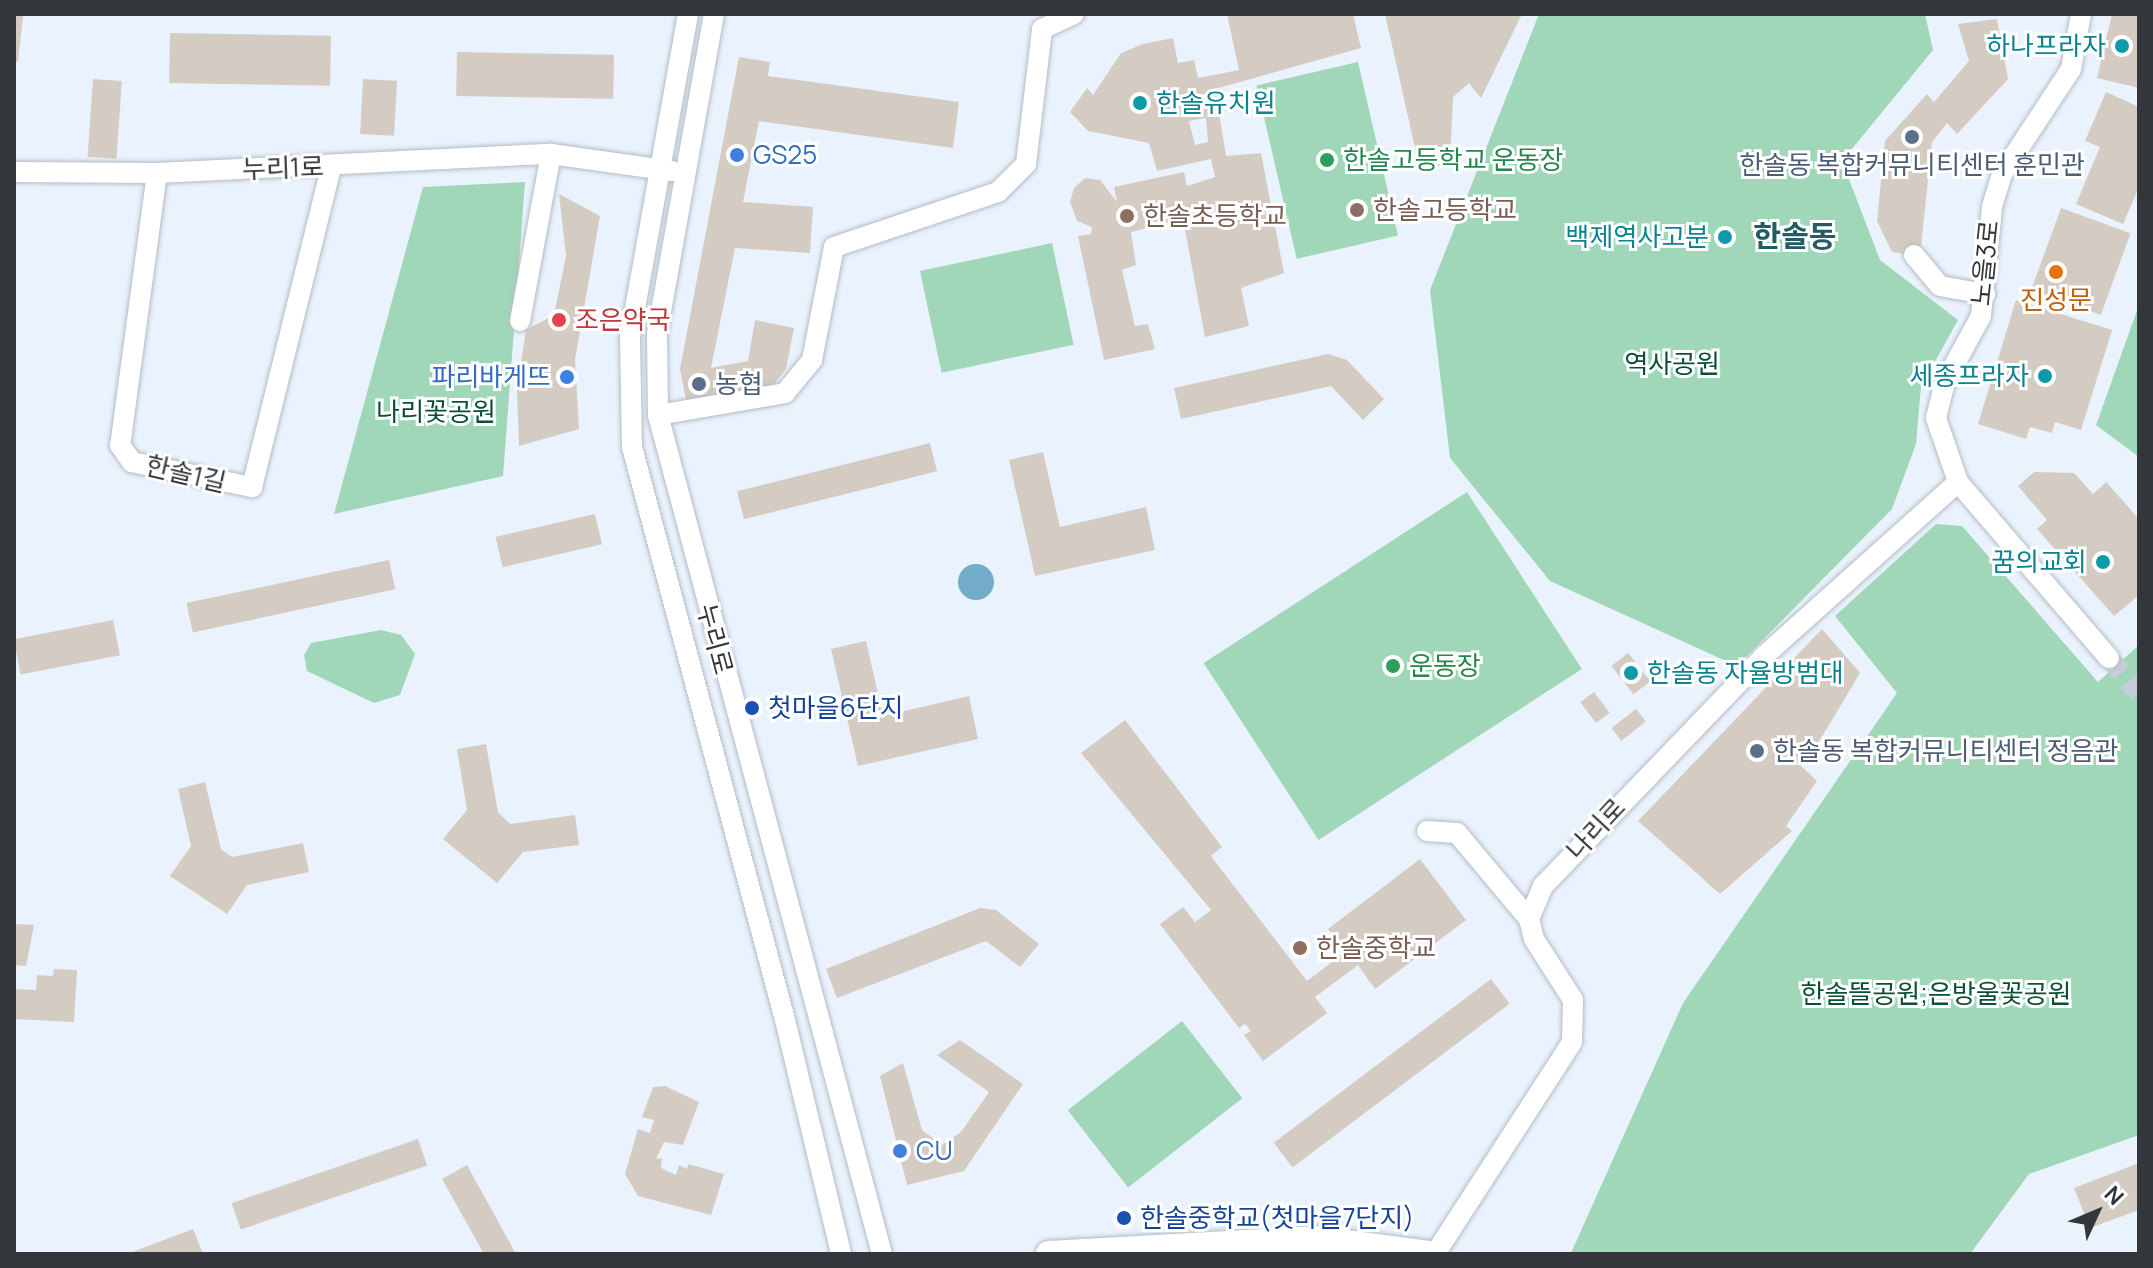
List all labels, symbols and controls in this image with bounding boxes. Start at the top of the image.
place label: 하나프라자 [1986,30,2106,62]
marker: 하나프라자 [2113,37,2131,55]
place label: 한솔유치원 [1156,87,1276,119]
marker: 한솔유치원 [1131,94,1149,112]
marker: 한솔동 복합커뮤니티센터 훈민관 [1903,128,1921,146]
place label: GS25 [753,139,817,171]
place label: 한솔고등학교 운동장 [1343,144,1563,176]
marker: GS25 [728,146,746,164]
place label: 한솔동 복합커뮤니티센터 훈민관 [1739,149,2085,181]
street label: 누리1로 [242,151,324,185]
marker: 한솔고등학교 운동장 [1318,151,1336,169]
place label: 한솔고등학교 [1373,194,1517,226]
place label: 한솔초등학교 [1143,200,1287,232]
marker: 한솔고등학교 [1348,201,1366,219]
marker: 한솔초등학교 [1118,207,1136,225]
district label: 한솔동 [1754,218,1836,254]
street label: 노을3로 [1965,219,2005,307]
place label: 백제역사고분 [1565,221,1709,253]
marker: 백제역사고분 [1716,228,1734,246]
marker: 진성문 [2047,263,2065,281]
place label: 진성문 [2020,284,2092,316]
place label: 조은약국 [575,304,671,336]
marker: 조은약국 [550,311,568,329]
park label: 역사공원 [1624,348,1720,380]
place label: 세종프라자 [1909,360,2029,392]
place label: 파리바게뜨 [431,361,551,393]
marker: 세종프라자 [2036,367,2054,385]
marker: 파리바게뜨 [558,368,576,386]
place label: 농협 [715,368,763,400]
marker: 농협 [690,375,708,393]
park label: 나리꽃공원 [376,396,496,428]
street label: 한솔1길 [143,450,229,498]
place label: 꿈의교회 [1991,546,2087,578]
marker: 꿈의교회 [2094,553,2112,571]
street label: 누리로 [691,600,739,678]
place label: 운동장 [1409,650,1481,682]
marker: 운동장 [1384,657,1402,675]
place label: 한솔동 자율방범대 [1647,657,1844,689]
marker: 한솔동 자율방범대 [1622,664,1640,682]
place label: 첫마을6단지 [768,692,904,724]
marker: 첫마을6단지 [743,699,761,717]
place label: 한솔동 복합커뮤니티센터 정음관 [1773,735,2118,767]
marker: 한솔동 복합커뮤니티센터 정음관 [1748,742,1766,760]
street label: 나리로 [1560,792,1632,866]
place label: 한솔중학교 [1316,932,1436,964]
marker: 한솔중학교 [1291,939,1309,957]
park label: 한솔뜰공원;은방울꽃공원 [1800,978,2072,1010]
place label: CU [916,1135,953,1167]
marker: CU [891,1142,909,1160]
north arrow [2057,1172,2137,1252]
text: N [2098,1179,2131,1211]
place label: 한솔중학교(첫마을7단지) [1140,1202,1414,1234]
marker: 한솔중학교(첫마을7단지) [1115,1209,1133,1227]

